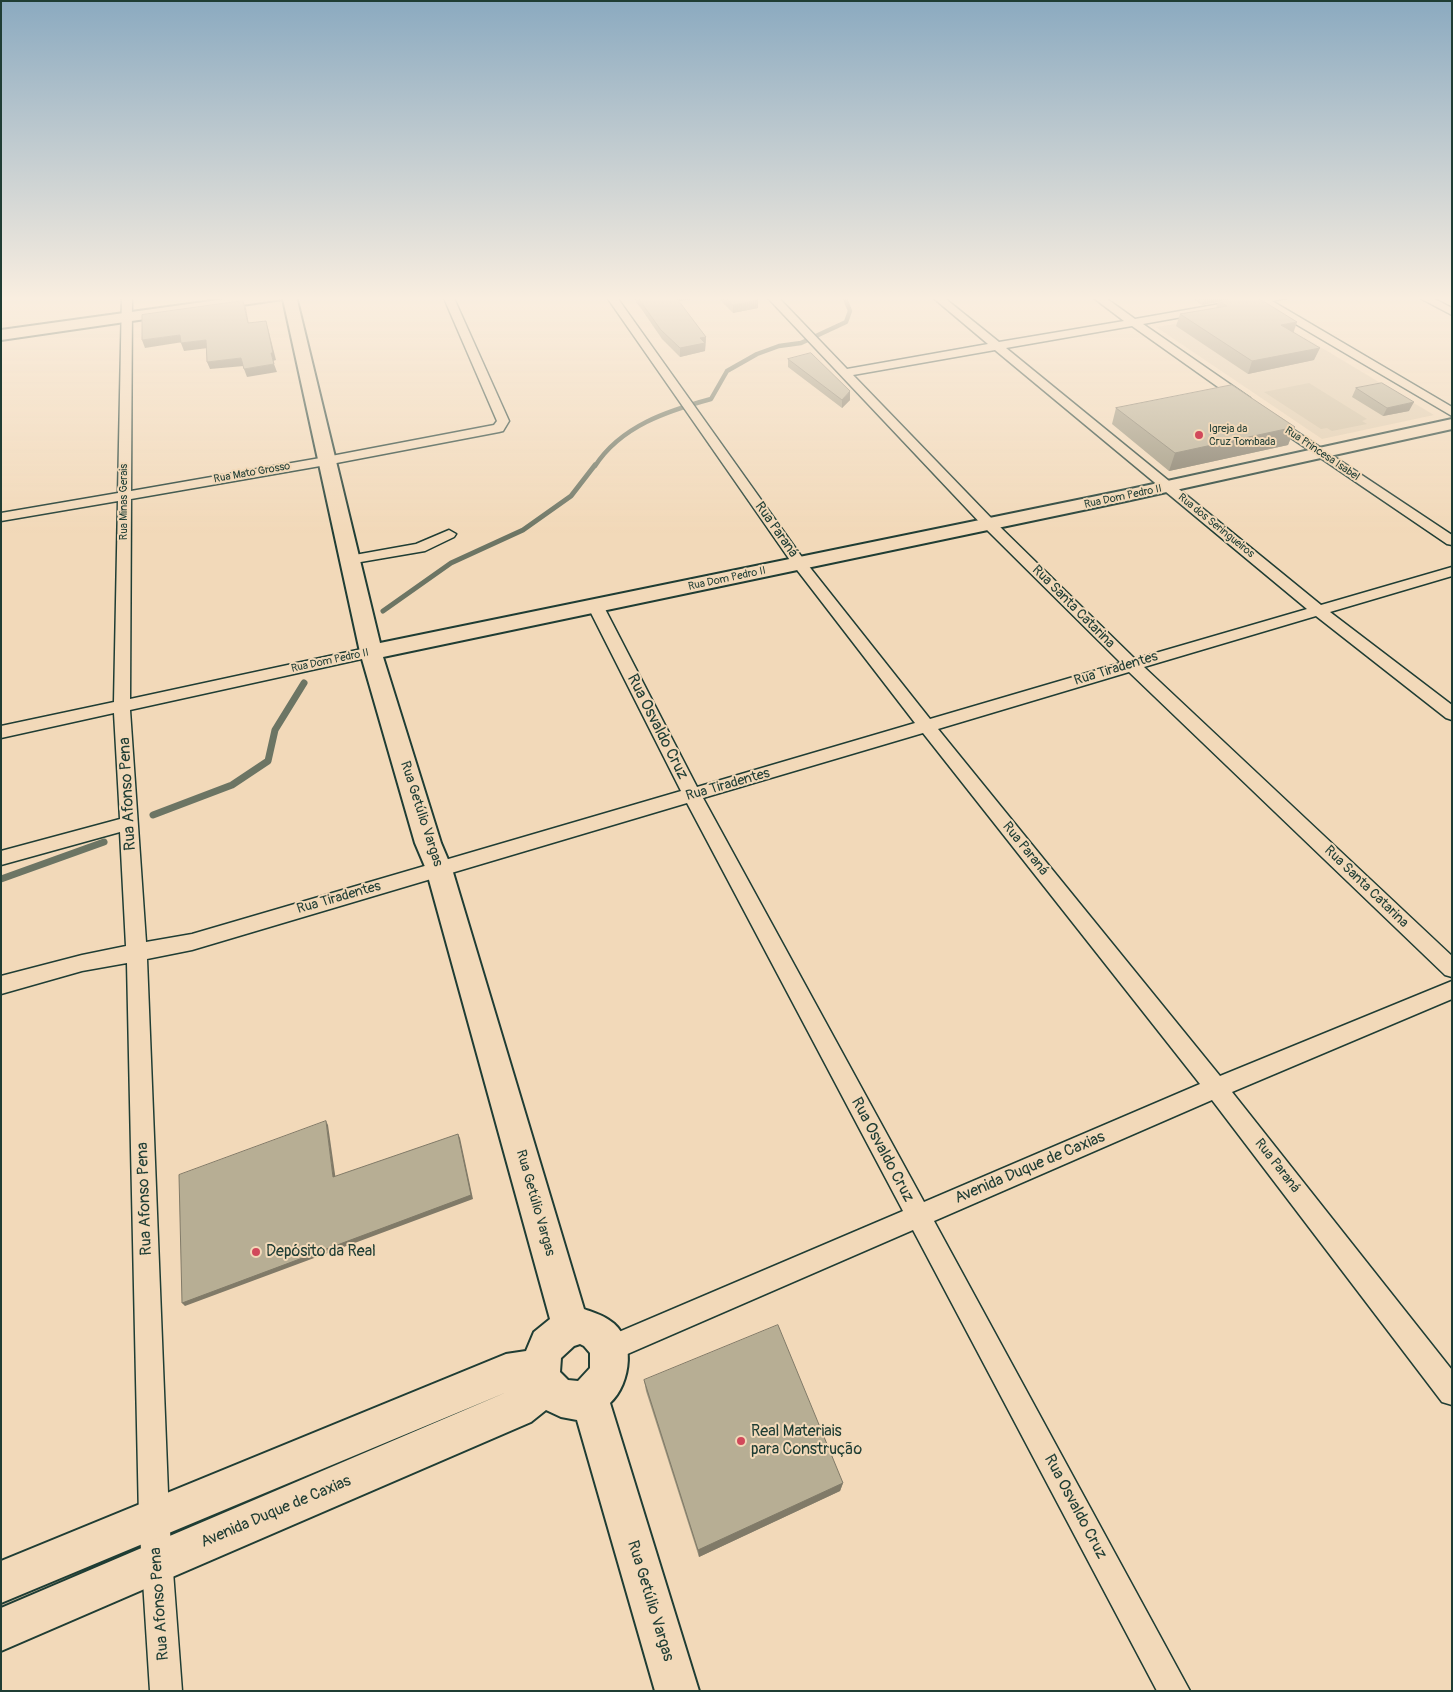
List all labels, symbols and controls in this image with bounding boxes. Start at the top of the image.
place label: Igreja da Cruz Tombada [1209,422,1275,448]
street label: Rua Princesa Isabel [1282,424,1362,484]
marker: Igreja da Cruz Tombada [1193,429,1205,441]
street label: Rua Mato Grosso [213,460,291,486]
street label: Rua Minas Gerais [117,464,131,540]
street label: Rua Dom Pedro II [1083,482,1163,512]
street label: Rua dos Seringueiros [1175,491,1257,561]
street label: Rua Paraná [751,499,801,561]
street label: Rua Santa Catarina [1028,562,1118,652]
street label: Rua Dom Pedro II [687,564,767,594]
street label: Rua Dom Pedro II [290,646,370,676]
street label: Rua Tiradentes [1072,648,1160,690]
street label: Rua Osvaldo Cruz [622,671,692,783]
street label: Rua Afonso Pena [115,737,141,851]
street label: Rua Getúlio Vargas [396,759,446,869]
street label: Rua Tiradentes [684,765,772,805]
street label: Rua Paraná [998,819,1052,879]
street label: Rua Santa Catarina [1320,843,1412,931]
street label: Rua Tiradentes [295,878,383,918]
street label: Rua Osvaldo Cruz [846,1094,918,1206]
street label: Avenida Duque de Caxias [952,1128,1108,1208]
street label: Rua Paraná [1251,1136,1303,1196]
street label: Rua Afonso Pena [133,1142,157,1256]
street label: Rua Getúlio Vargas [512,1148,558,1258]
place label: Depósito da Real [266,1242,376,1262]
marker: Depósito da Real [250,1246,262,1258]
place label: Real Materiais para Construção [751,1422,862,1460]
marker: Real Materiais para Construção [735,1435,747,1447]
street label: Rua Osvaldo Cruz [1039,1451,1111,1563]
street label: Avenida Duque de Caxias [198,1472,354,1552]
street label: Rua Getúlio Vargas [622,1538,678,1664]
street label: Rua Afonso Pena [146,1547,174,1661]

